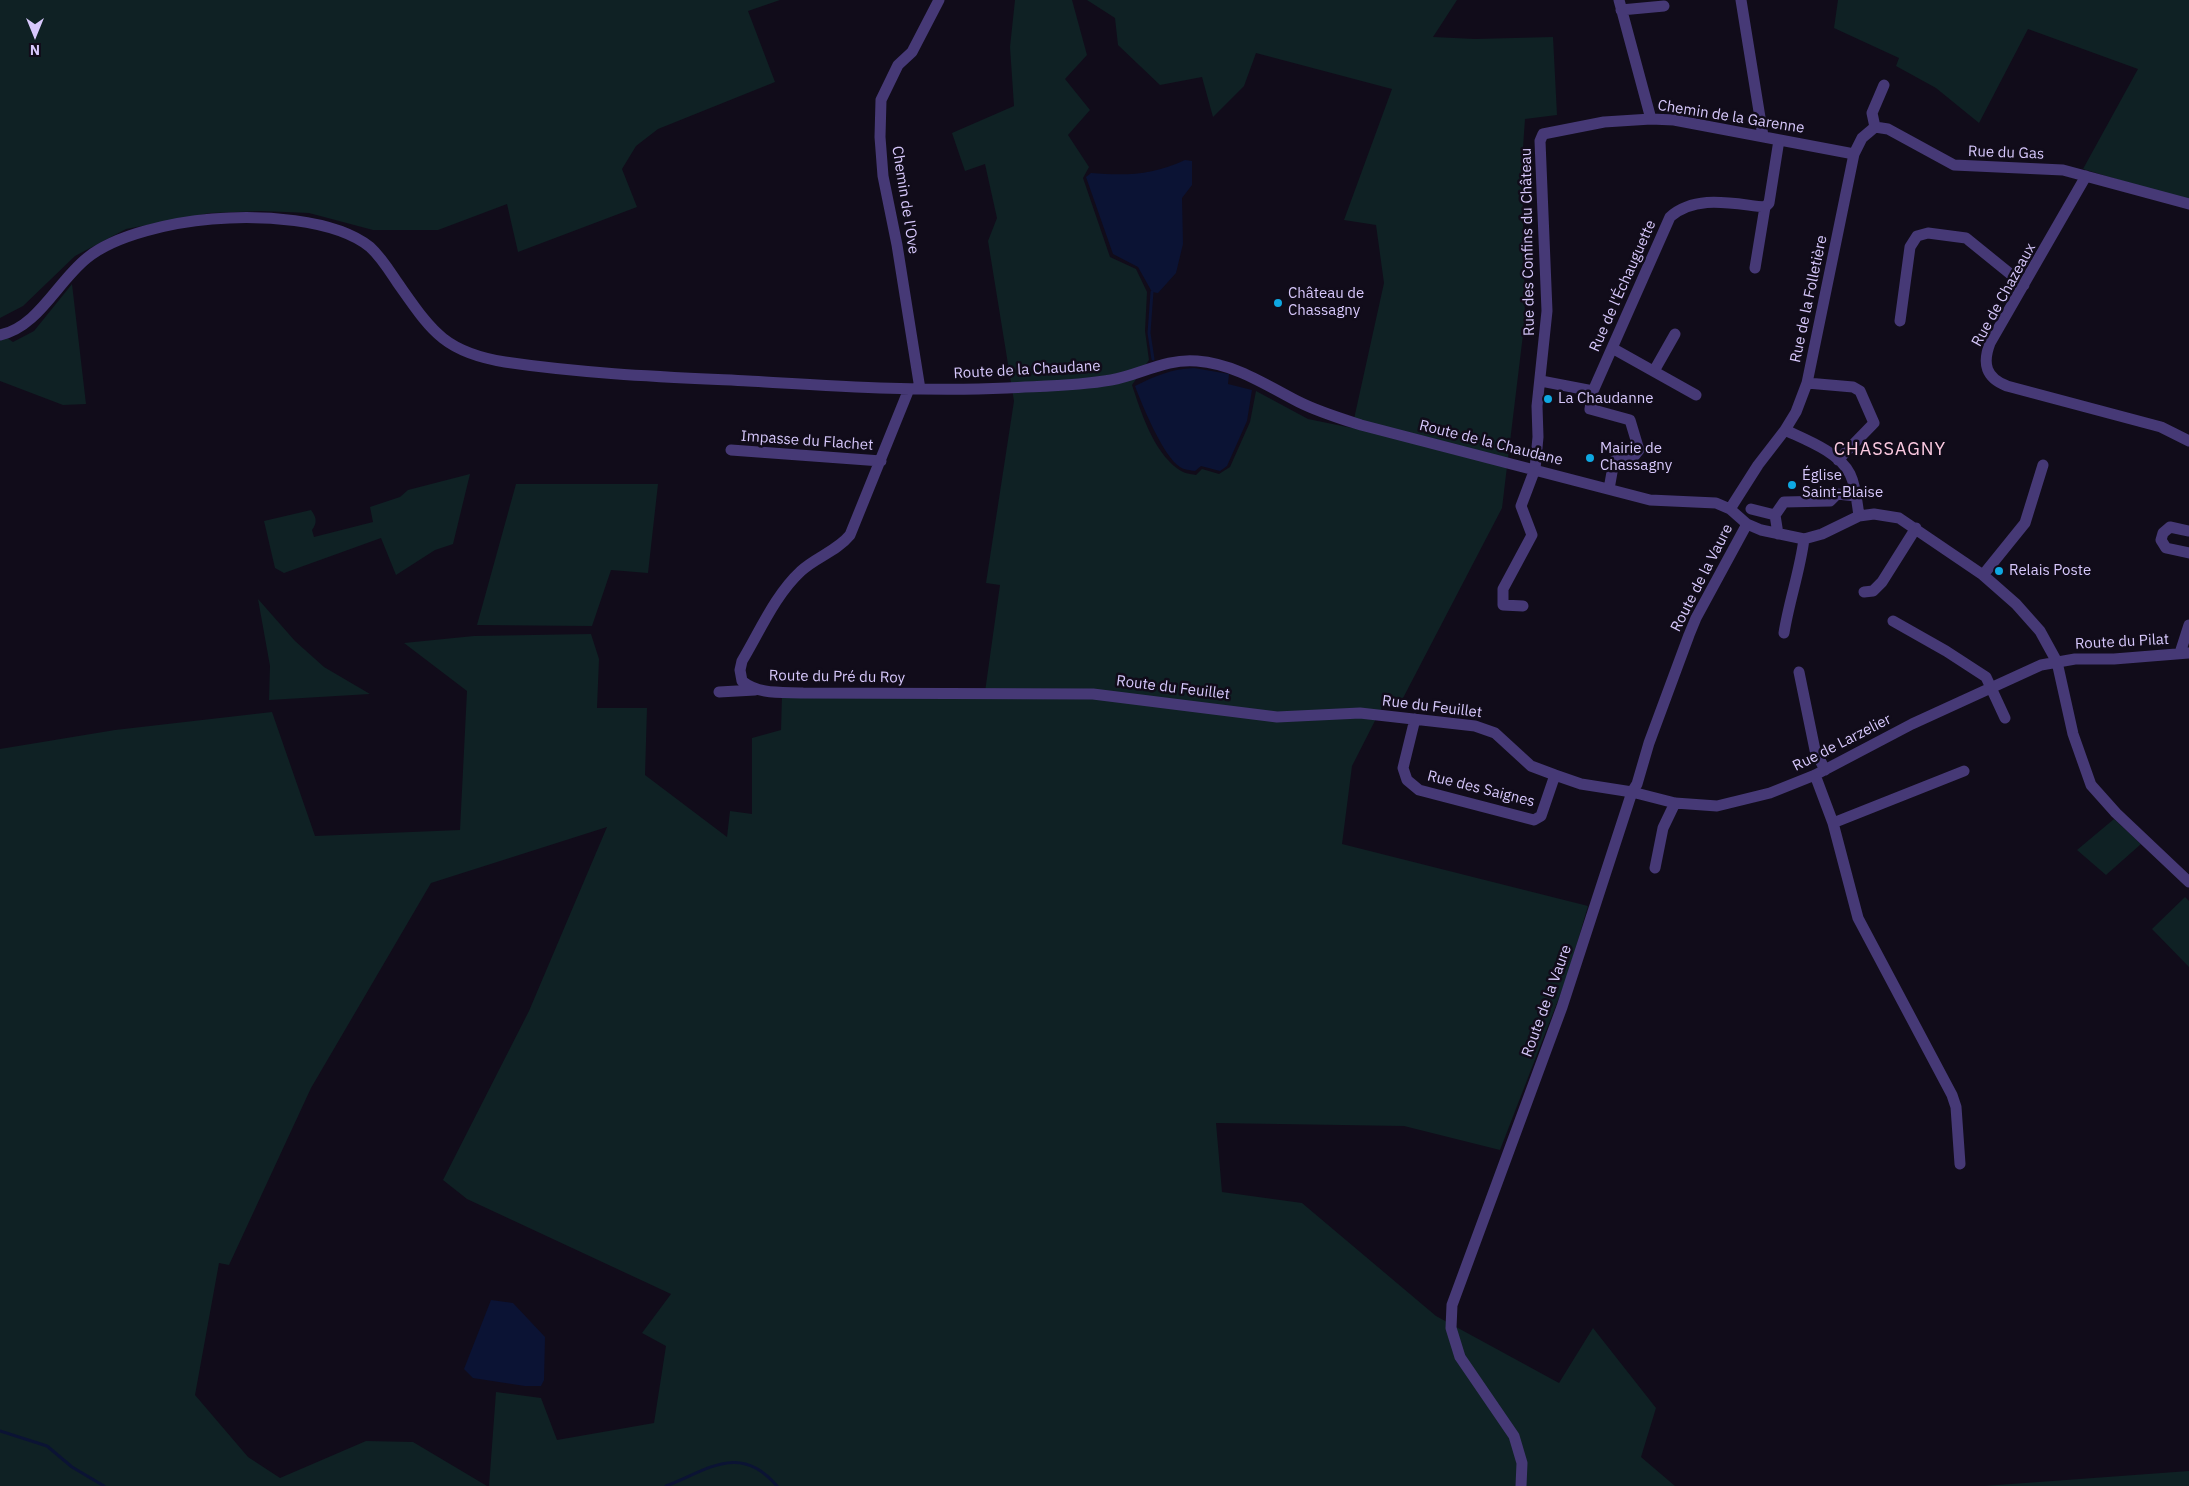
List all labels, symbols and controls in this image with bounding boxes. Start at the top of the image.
north arrow [10,10,60,60]
text: N [30,41,40,59]
street label: Chemin de la Garenne [1656,96,1806,138]
street label: Rue du Gas [1968,143,2044,163]
street label: Chemin de l'Ove [888,145,922,255]
street label: Rue des Confins du Château [1517,148,1539,336]
street label: Rue de l'Échauguette [1586,217,1660,355]
street label: Rue de la Folletière [1787,234,1831,364]
street label: Rue de Chazeaux [1968,240,2040,350]
place label: Château de Chassagny [1288,285,1364,320]
marker: Château de Chassagny [1272,297,1284,309]
street label: Route de la Chaudane [953,357,1101,383]
place label: La Chaudanne [1558,390,1653,408]
marker: La Chaudanne [1542,393,1554,405]
street label: Route de la Chaudane [1417,416,1565,470]
street label: Impasse du Flachet [740,427,874,455]
district label: CHASSAGNY [1833,439,1947,461]
place label: Mairie de Chassagny [1600,440,1672,475]
marker: Mairie de Chassagny [1584,452,1596,464]
place label: Église Saint-Blaise [1802,467,1883,502]
marker: Église Saint-Blaise [1786,479,1798,491]
street label: Route de la Vaure [1667,521,1737,635]
place label: Relais Poste [2009,562,2091,580]
marker: Relais Poste [1993,565,2005,577]
street label: Route du Pilat [2074,631,2170,653]
street label: Route du Pré du Roy [769,667,905,687]
street label: Route du Feuillet [1115,672,1231,704]
street label: Rue du Feuillet [1381,692,1483,722]
street label: Rue de Larzelier [1790,710,1894,776]
street label: Rue des Saignes [1425,767,1537,811]
street label: Route de la Vaure [1518,942,1576,1060]

